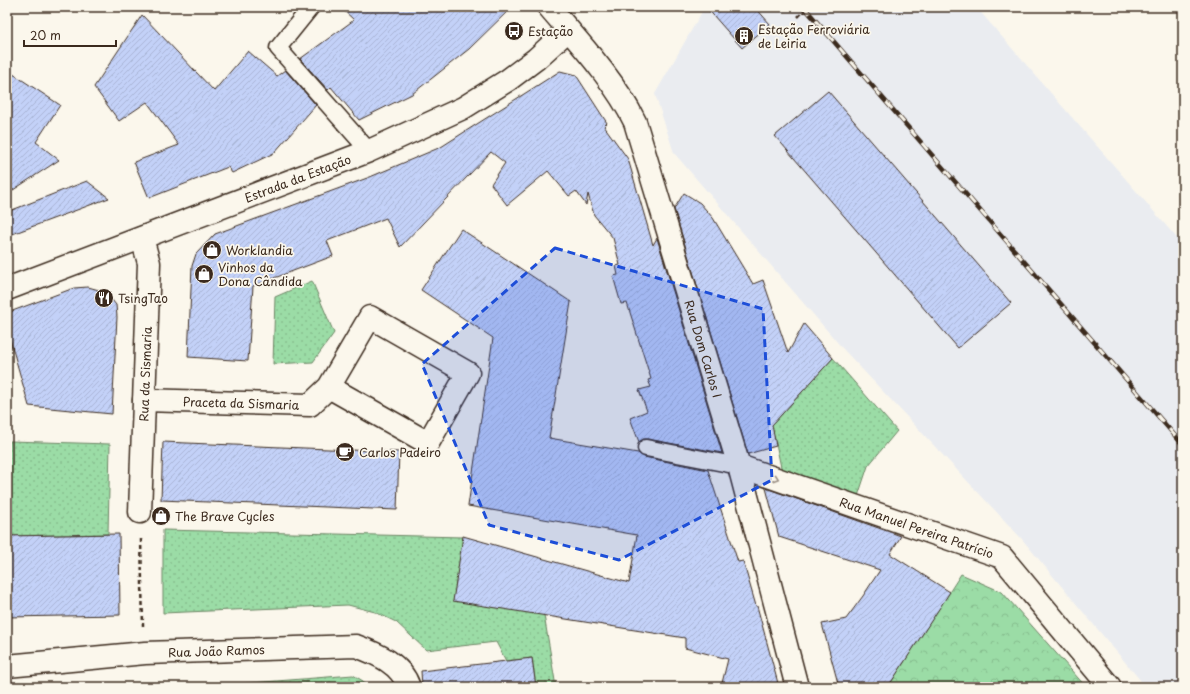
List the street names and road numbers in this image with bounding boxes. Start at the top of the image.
street label: Estrada da Estação [242,150,354,207]
street label: Rua Dom Carlos I [680,298,727,400]
street label: Rua da Sismaria [134,326,156,422]
street label: Praceta da Sismaria [182,392,300,414]
street label: Rua Manuel Pereira Patrício [837,492,996,563]
street label: Rua João Ramos [168,640,265,661]

